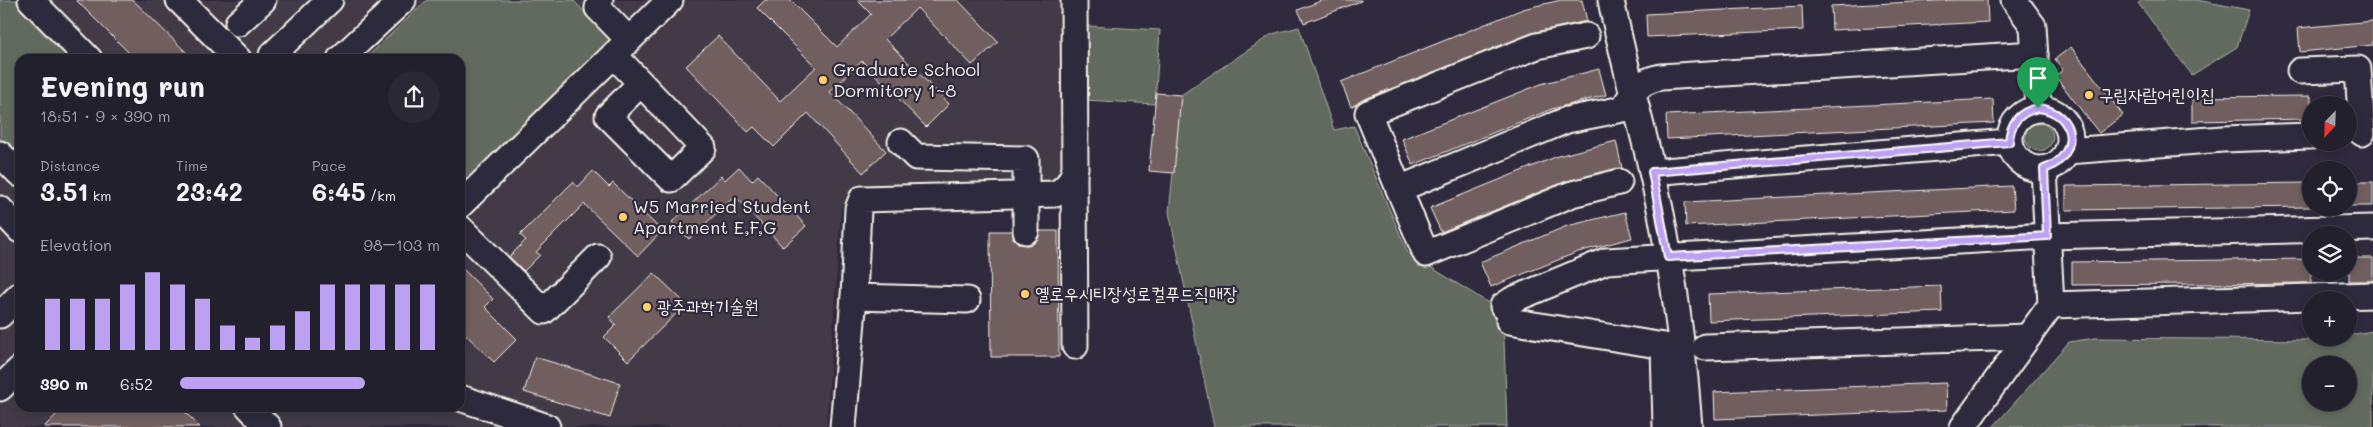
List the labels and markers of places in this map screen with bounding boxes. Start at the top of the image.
place label: Graduate School Dormitory 1~8 [833,57,981,102]
pin [2017,57,2059,108]
marker: Graduate School Dormitory 1~8 [817,74,829,86]
place label: 구립자람어린이집 [2099,82,2215,106]
marker: 구립자람어린이집 [2083,89,2095,101]
place label: W5 Married Student Apartment E,F,G [633,194,811,239]
marker: W5 Married Student Apartment E,F,G [617,211,629,223]
place label: 옐로우시티장성로컬푸드직매장 [1035,281,1238,305]
marker: 옐로우시티장성로컬푸드직매장 [1019,288,1031,300]
place label: 광주과학기술원 [657,294,758,318]
marker: 광주과학기술원 [641,301,653,313]

